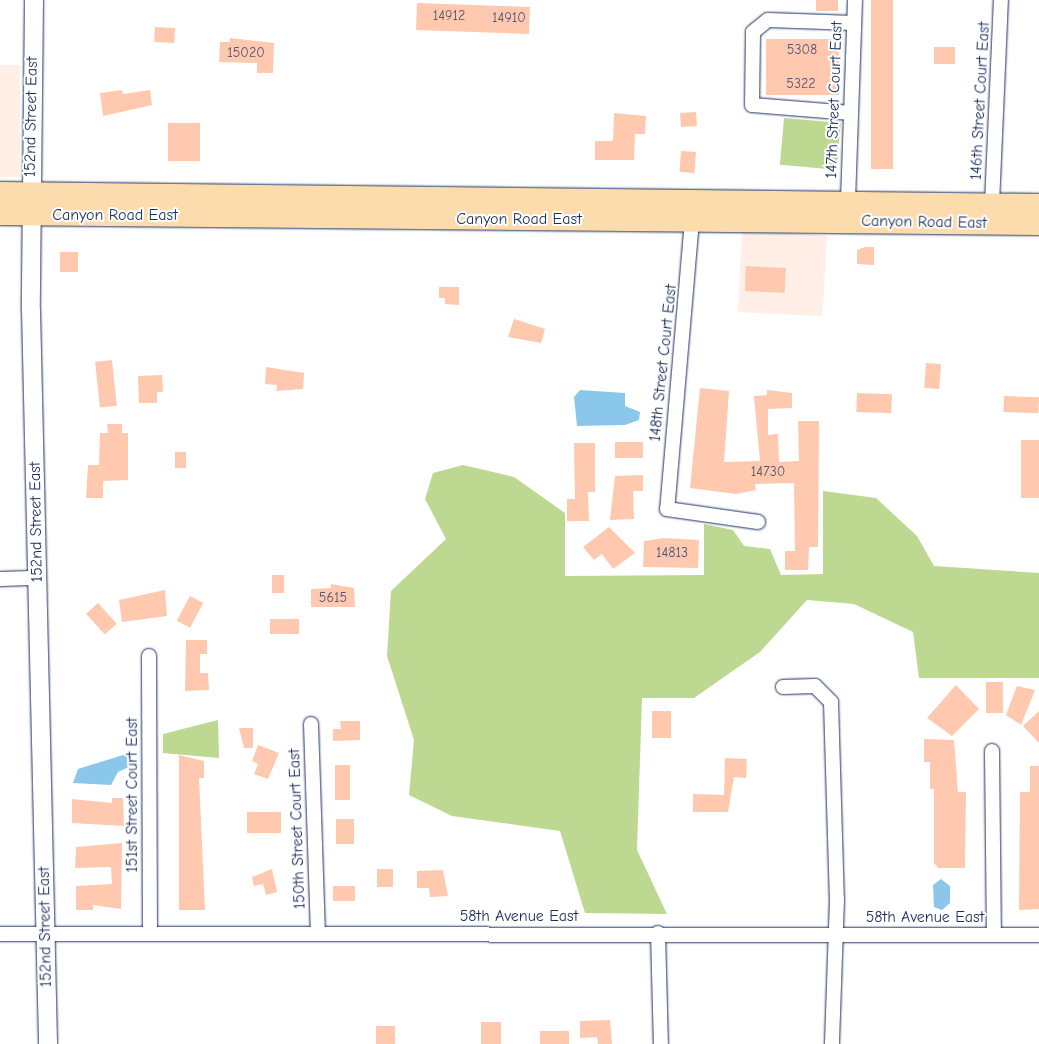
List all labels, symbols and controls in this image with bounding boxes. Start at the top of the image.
house number: 14912 [433,8,465,24]
house number: 14910 [492,10,526,26]
street label: 147th Street Court East [822,21,846,179]
street label: 146th Street Court East [966,21,994,181]
house number: 5308 [787,42,817,58]
house number: 15020 [227,45,265,61]
street label: 152nd Street East [20,57,42,177]
house number: 5322 [786,76,816,92]
street label: Canyon Road East [52,205,178,225]
street label: Canyon Road East [456,209,582,229]
street label: Canyon Road East [861,211,987,233]
street label: 148th Street Court East [645,283,681,443]
street label: 152nd Street East [25,462,47,582]
house number: 14730 [751,464,785,480]
house number: 14813 [656,545,688,561]
house number: 5615 [319,590,347,606]
street label: 151st Street Court East [122,717,142,873]
street label: 150th Street Court East [285,748,309,910]
street label: 152nd Street East [34,867,56,987]
street label: 58th Avenue East [460,906,578,926]
street label: 58th Avenue East [866,907,984,927]

